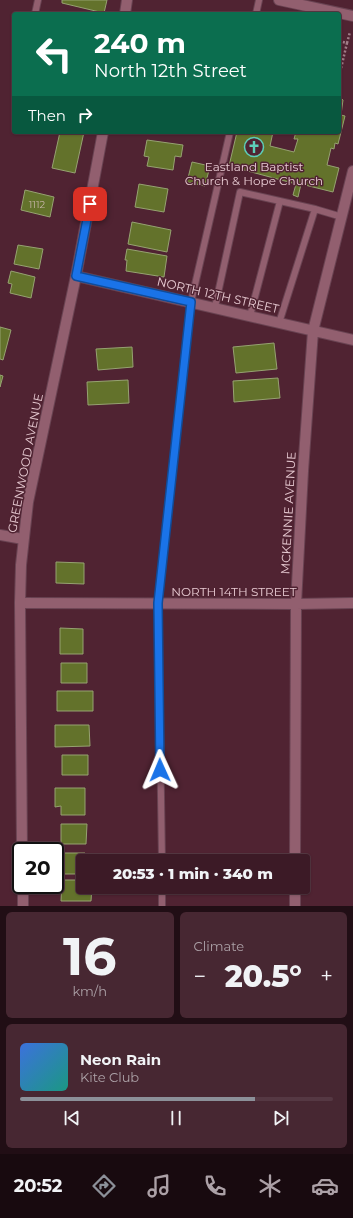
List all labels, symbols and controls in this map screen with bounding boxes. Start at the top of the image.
text: 240 m [94,26,186,60]
icon: left [28,28,80,80]
text: North 12th Street [94,60,247,82]
icon: right [74,104,96,126]
text: Then [28,106,66,125]
church icon: Eastland Baptist Church & Hope Church [243,136,265,158]
place label: Eastland Baptist Church & Hope Church [185,159,323,188]
pin [73,187,107,221]
icon: arrive [79,193,101,215]
house number: 1112 [29,198,46,211]
street label: NORTH 12TH STREET [156,274,281,316]
street label: GREENWOOD AVENUE [4,392,46,534]
street label: MCKENNIE AVENUE [277,451,299,575]
street label: NORTH 14TH STREET [171,584,297,599]
position arrow [139,749,181,791]
speed limit sign: 20 [12,842,64,894]
text: 20:53 · 1 min · 340 m [113,864,273,883]
text: 16 [63,925,117,988]
text: Climate [194,938,244,954]
text: 20.5° [225,958,302,995]
text: − [194,963,206,990]
text: + [320,963,333,990]
text: km/h [72,983,107,999]
text: Neon Rain [80,1050,161,1069]
text: Kite Club [80,1069,139,1085]
icon: previous [61,1107,83,1129]
icon: pause [165,1107,187,1129]
icon: next [270,1107,292,1129]
icon: directions [90,1172,118,1200]
icon: music [145,1172,173,1200]
icon: phone [201,1172,229,1200]
icon: climate [256,1172,284,1200]
icon: car [311,1172,339,1200]
text: 20:52 [14,1175,62,1197]

